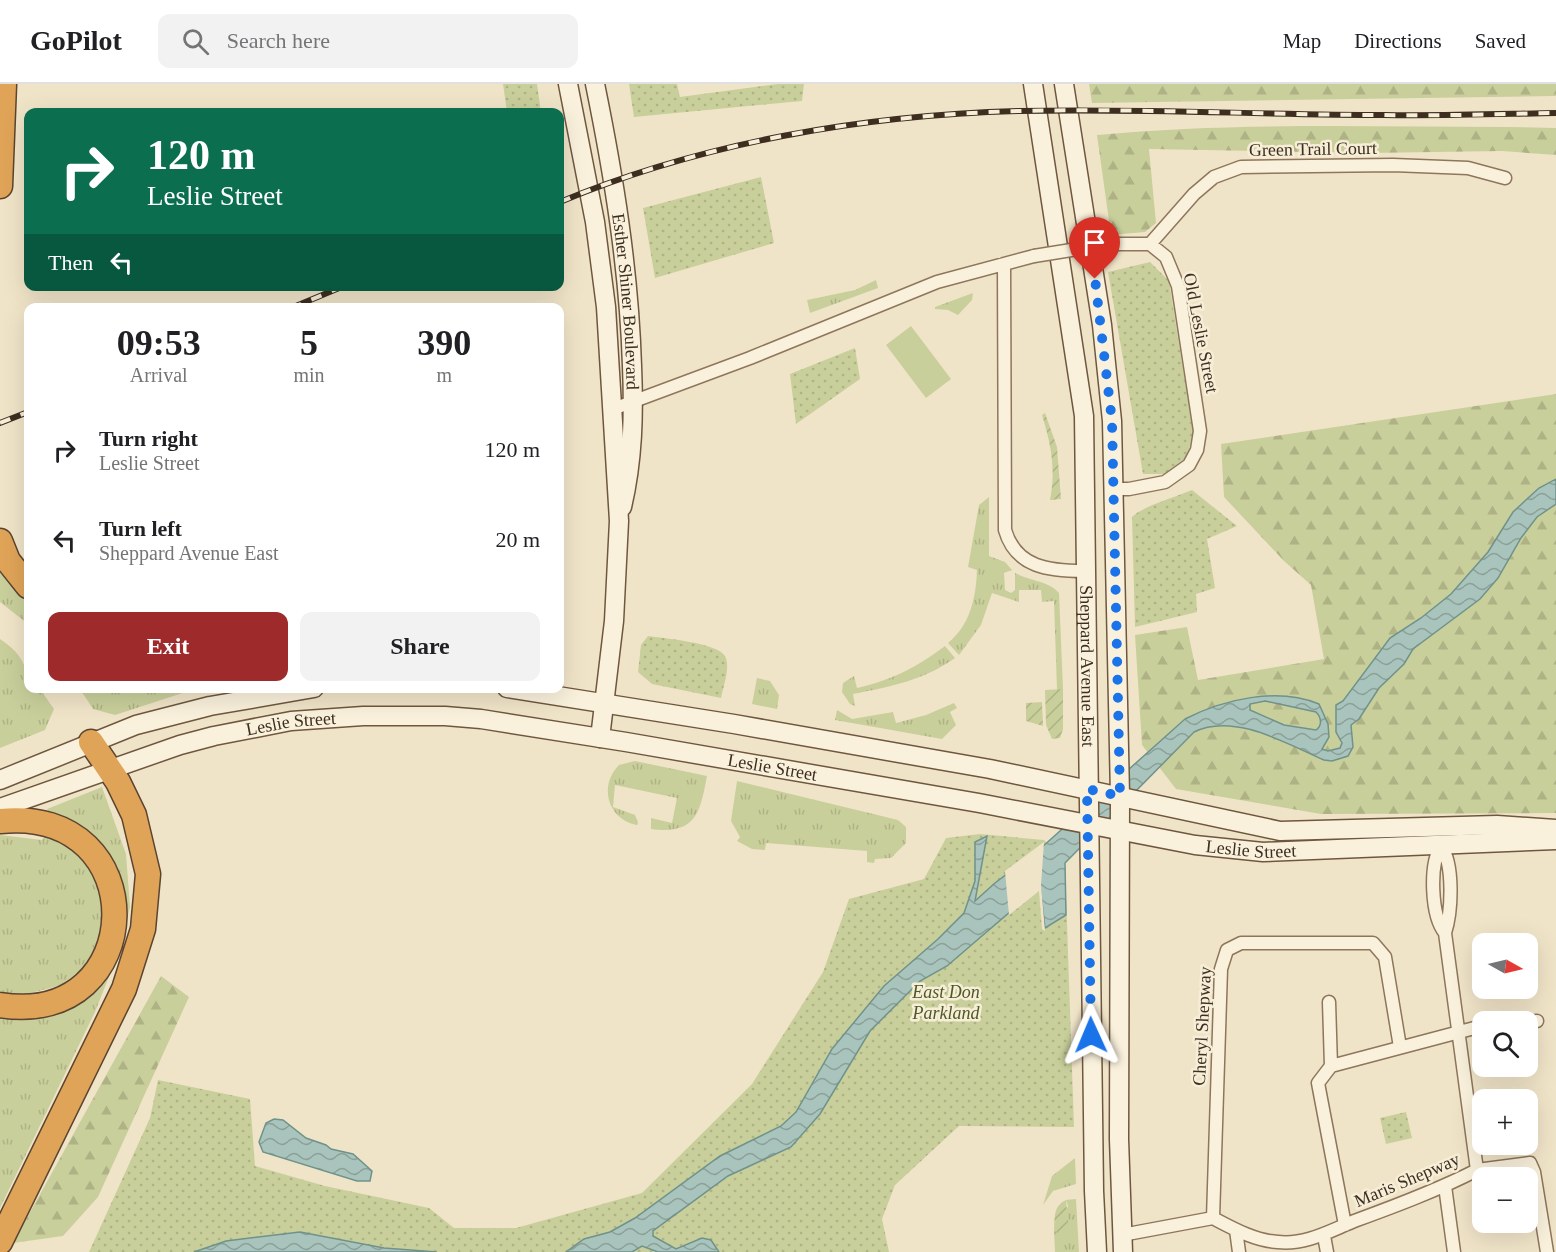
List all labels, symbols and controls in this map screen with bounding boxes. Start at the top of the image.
search box [158,14,578,68]
text: GoPilot [30,25,122,56]
icon: search [179,25,212,58]
text: Search here [227,28,330,53]
text: Map [1283,29,1321,53]
text: Directions [1354,29,1442,53]
text: Saved [1475,29,1526,53]
icon: right [48,132,126,210]
text: 120 m [147,132,256,178]
street label: Green Trail Court [1249,138,1377,160]
text: Leslie Street [147,181,283,211]
street label: Esther Shiner Boulevard [608,212,643,390]
pin [1069,217,1120,279]
icon: arrive [1078,226,1111,259]
icon: left [105,246,138,279]
text: Then [48,250,93,275]
street label: Old Leslie Street [1180,271,1222,395]
text: 09:53 [117,323,201,363]
text: 5 [300,323,318,363]
text: 390 [417,323,471,363]
text: Arrival [130,364,188,386]
text: min [293,364,325,386]
text: m [437,364,452,386]
text: Turn right [99,426,198,451]
icon: right [48,434,81,467]
text: 120 m [484,437,540,462]
text: Leslie Street [99,452,200,474]
text: Turn left [99,516,182,541]
icon: left [48,524,81,557]
text: 20 m [495,527,540,552]
text: Sheppard Avenue East [99,542,279,564]
street label: Sheppard Avenue East [1076,585,1098,747]
button: Exit [48,612,288,681]
button: Share [300,612,540,681]
street label: Leslie Street [244,708,337,740]
street label: Leslie Street [726,750,819,785]
street label: Leslie Street [1205,836,1297,862]
north arrow [1472,933,1538,999]
map controls [1472,933,1538,1233]
street label: Cheryl Shepway [1189,966,1215,1086]
park label: East Don Parkland [911,982,980,1023]
position arrow [1059,1003,1123,1067]
button: search [1472,1011,1538,1077]
button: + [1472,1089,1538,1155]
street label: Maris Shepway [1351,1149,1463,1211]
button: − [1472,1167,1538,1233]

